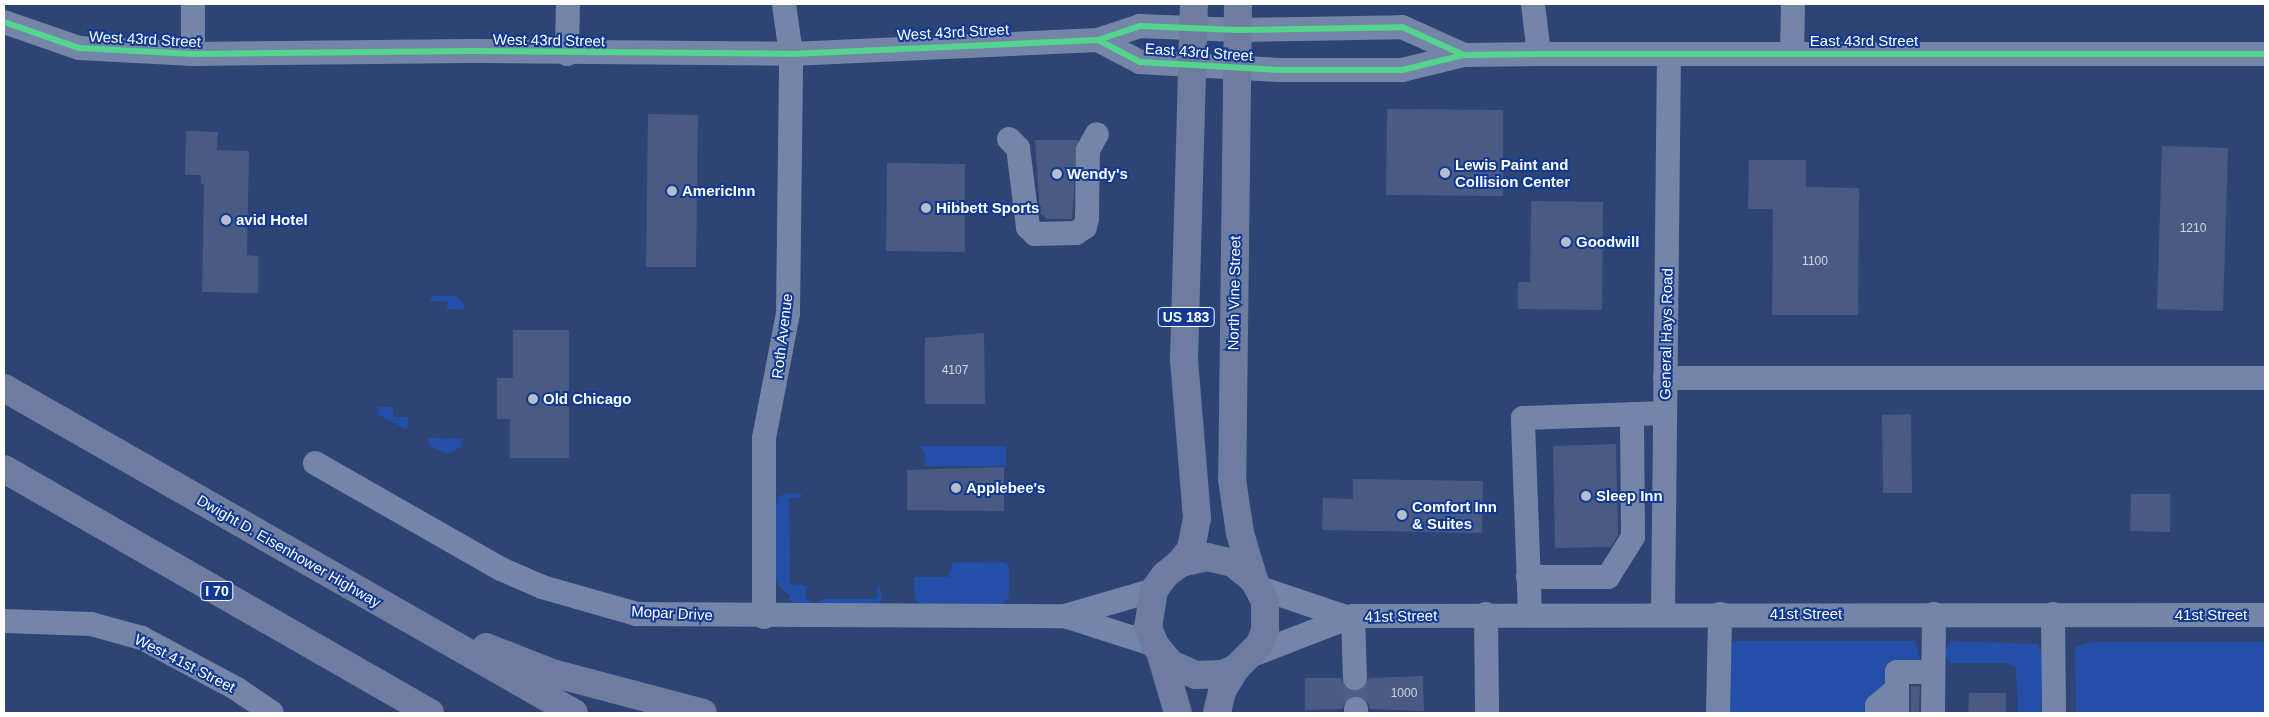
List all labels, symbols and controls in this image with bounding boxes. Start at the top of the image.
street label: West 43rd Street [896,20,1010,44]
street label: West 43rd Street [88,27,202,51]
street label: West 43rd Street [493,30,605,50]
street label: East 43rd Street [1810,32,1918,50]
street label: East 43rd Street [1144,39,1254,65]
place label: Lewis Paint and Collision Center [1455,155,1570,190]
place label: Wendy's [1067,165,1128,183]
marker: Lewis Paint and Collision Center [1439,167,1451,179]
marker: Wendy's [1051,168,1063,180]
place label: AmericInn [682,182,755,200]
marker: AmericInn [666,185,678,197]
place label: Hibbett Sports [936,199,1039,217]
marker: Hibbett Sports [920,202,932,214]
place label: avid Hotel [236,211,308,229]
marker: avid Hotel [220,214,232,226]
house number: 1210 [2180,222,2206,236]
place label: Goodwill [1576,233,1639,251]
street label: North Vine Street [1224,235,1244,351]
marker: Goodwill [1560,236,1572,248]
house number: 1100 [1802,255,1828,269]
street label: General Hays Road [1656,268,1676,400]
street label: Roth Avenue [768,292,796,380]
road number: US 183 [1157,306,1215,328]
house number: 4107 [942,364,968,378]
place label: Old Chicago [543,390,631,408]
marker: Old Chicago [527,393,539,405]
place label: Applebee's [966,479,1045,497]
marker: Applebee's [950,482,962,494]
place label: Sleep Inn [1596,487,1663,505]
marker: Sleep Inn [1580,490,1592,502]
street label: Dwight D. Eisenhower Highway [194,491,384,611]
place label: Comfort Inn & Suites [1412,497,1497,532]
marker: Comfort Inn & Suites [1396,509,1408,521]
road number: I 70 [200,580,234,602]
street label: Mopar Drive [631,602,713,624]
street label: 41st Street [1770,605,1842,623]
street label: 41st Street [1365,606,1437,626]
street label: 41st Street [2175,606,2247,624]
street label: West 41st Street [132,630,238,696]
house number: 1000 [1391,687,1417,701]

